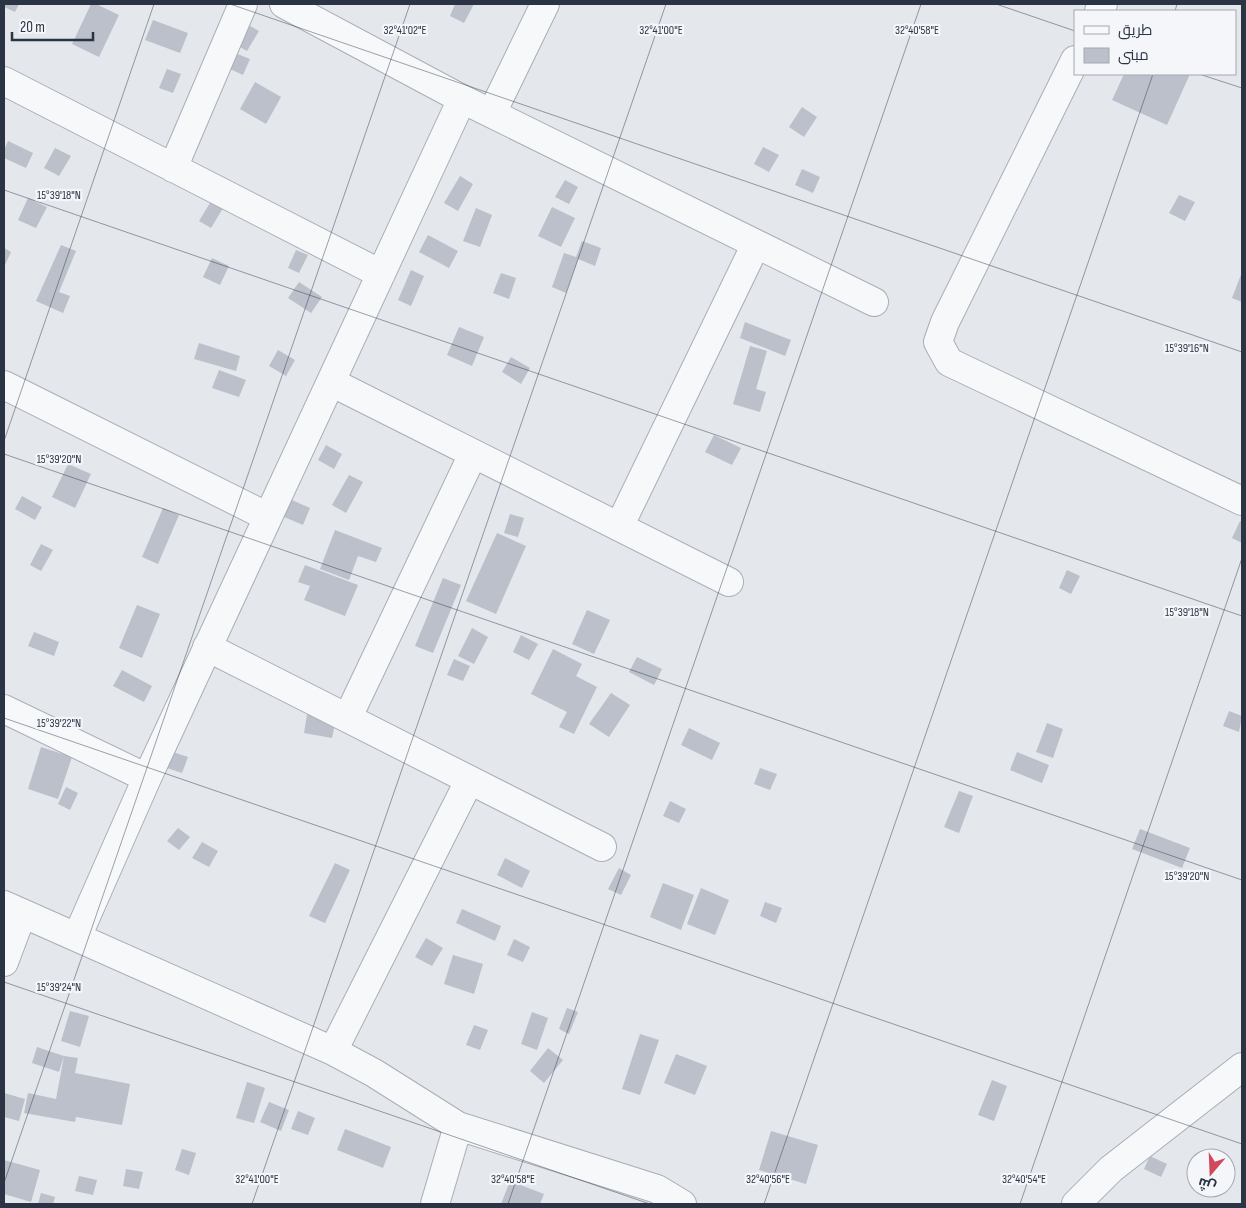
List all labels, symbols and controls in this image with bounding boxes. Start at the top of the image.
scale bar [12,10,94,42]
legend [1074,10,1236,75]
text: 20 m [20,18,45,37]
text: طريق [1118,21,1152,40]
text: 32°41'02"E [384,23,427,38]
text: 32°41'00"E [639,23,683,38]
text: 32°40'58"E [895,23,939,38]
text: مبنى [1118,46,1149,65]
text: 15°39'18"N [37,188,81,203]
text: 15°39'16"N [1165,341,1209,356]
text: 15°39'20"N [37,452,81,467]
text: 15°39'18"N [1165,605,1209,620]
text: 15°39'22"N [37,716,81,731]
text: 15°39'20"N [1165,869,1209,884]
text: 15°39'24"N [37,980,81,995]
north arrow [1186,1148,1236,1198]
text: 32°41'00"E [235,1172,279,1187]
text: 32°40'58"E [491,1172,535,1187]
text: 32°40'56"E [746,1172,790,1187]
text: 32°40'54"E [1002,1172,1046,1187]
text: ش [1196,1174,1218,1196]

